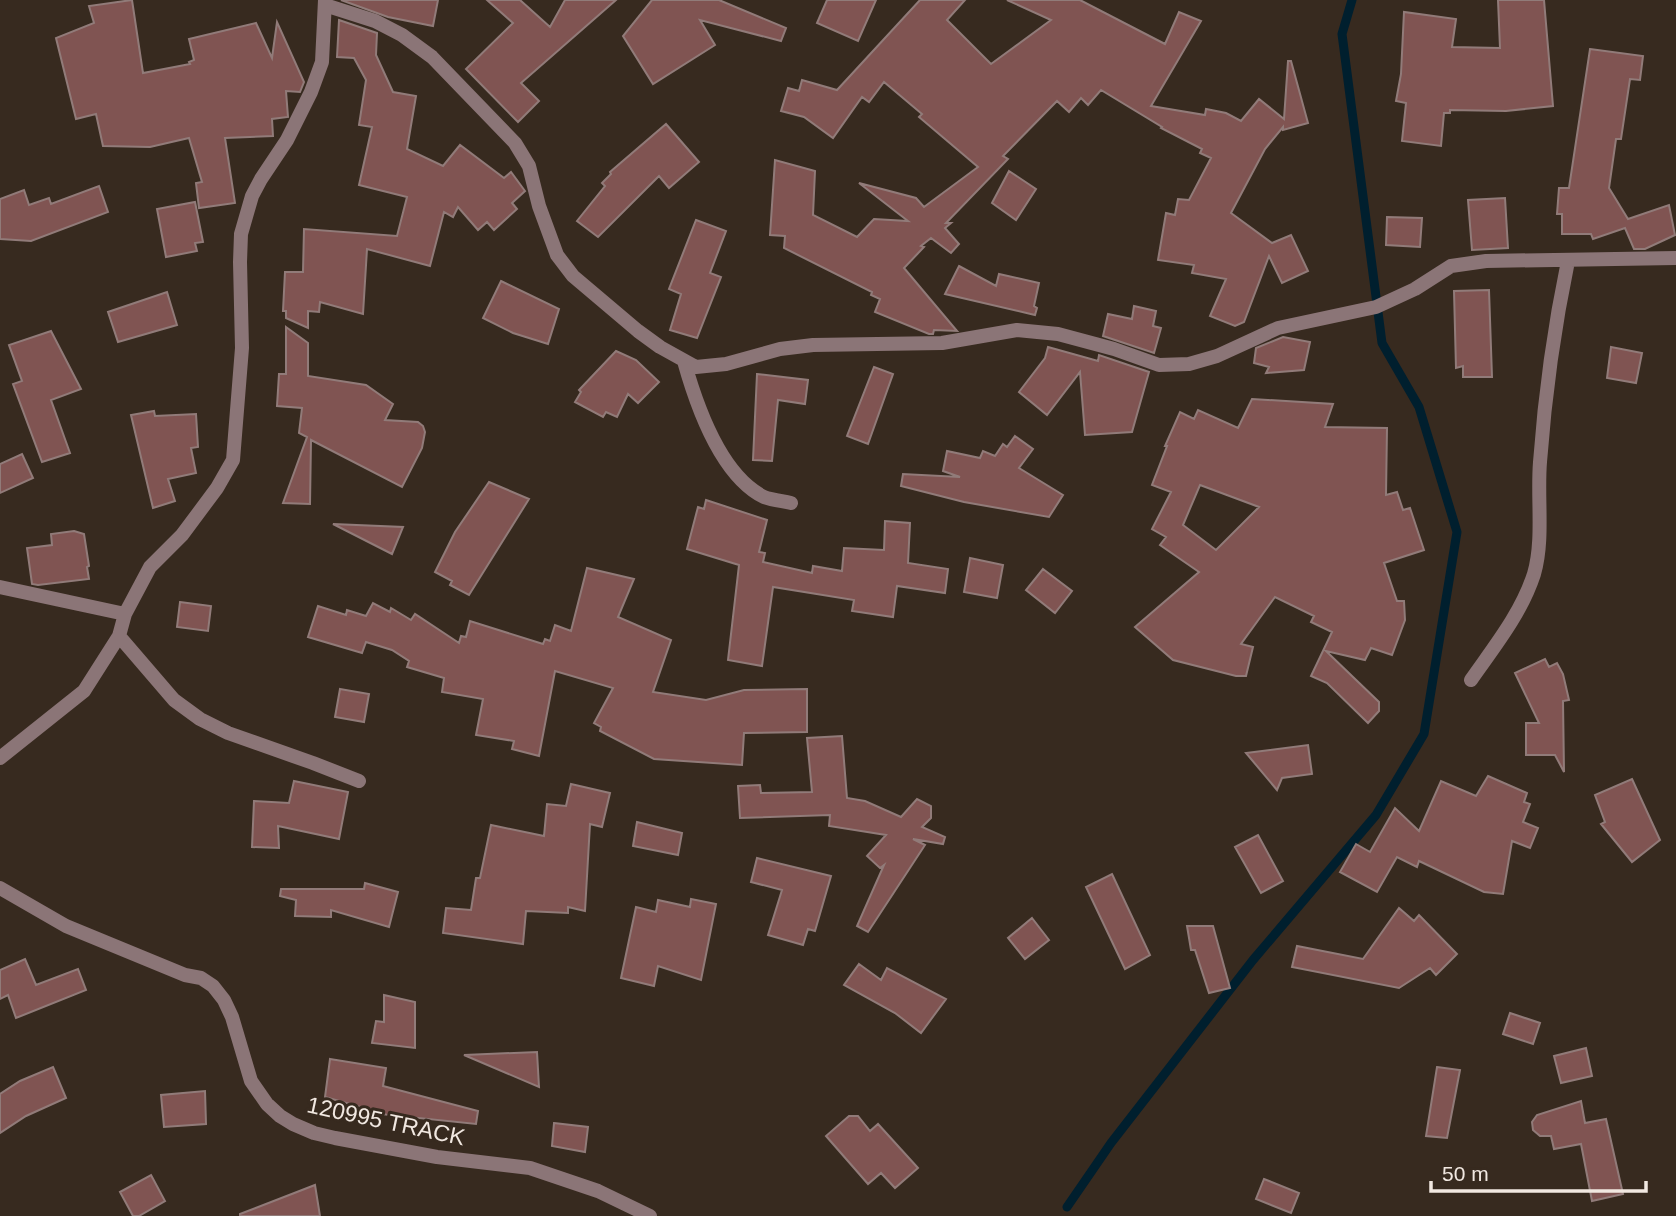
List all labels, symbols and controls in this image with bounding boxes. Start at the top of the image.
street label: 120995 TRACK [305,1092,468,1151]
scale bar [1431,1150,1646,1194]
text: 50 m [1442,1162,1489,1185]

